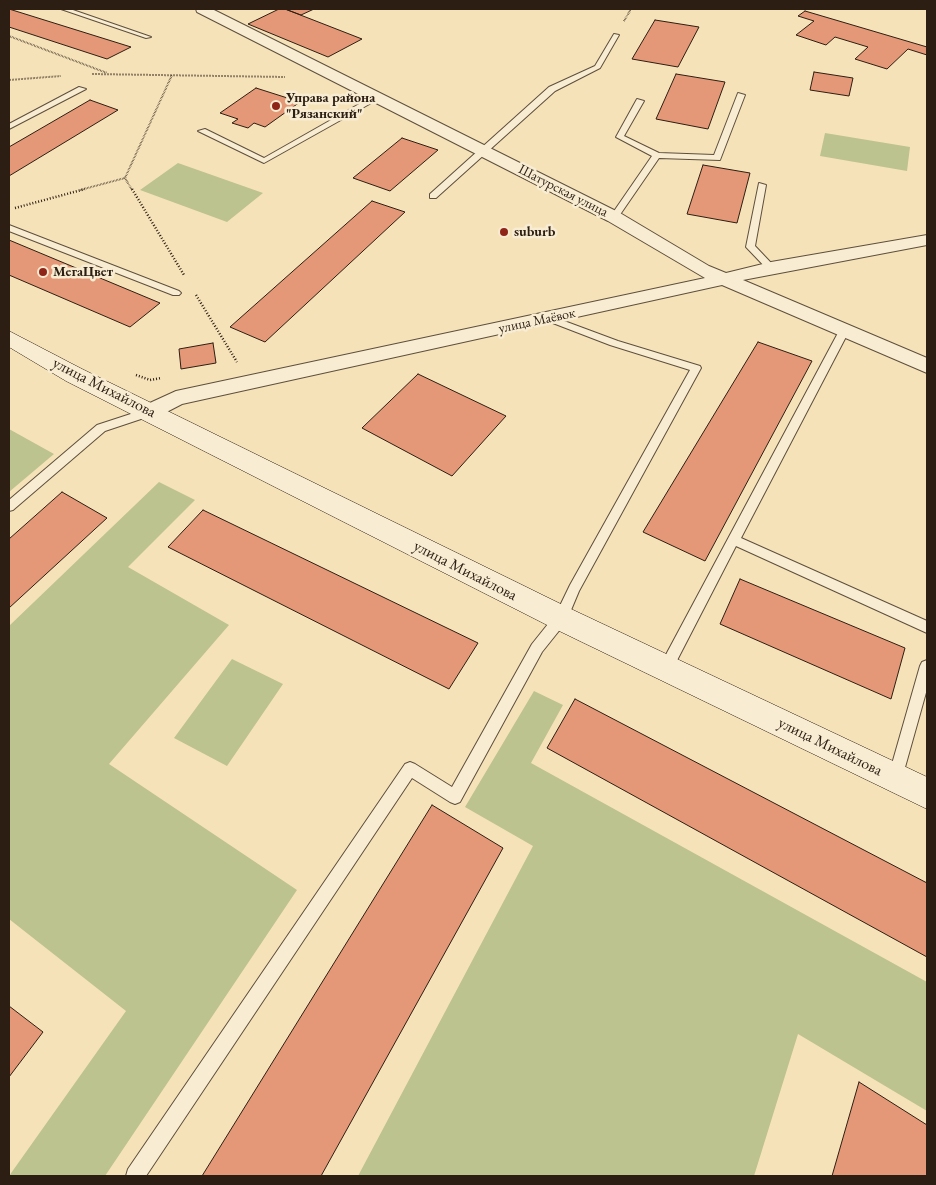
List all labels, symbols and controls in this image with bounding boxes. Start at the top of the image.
place label: Управа района "Рязанский" [286,90,375,122]
marker: Управа района "Рязанский" [270,100,282,112]
street label: Шатурская улица [515,161,611,221]
place label: suburb [514,224,555,240]
marker: suburb [498,226,510,238]
place label: МегаЦвет [53,264,113,280]
marker: МегаЦвет [37,266,49,278]
street label: улица Маёвок [497,305,577,337]
street label: улица Михайлова [49,354,159,422]
street label: улица Михайлова [410,537,520,605]
street label: улица Михайлова [775,713,885,781]

